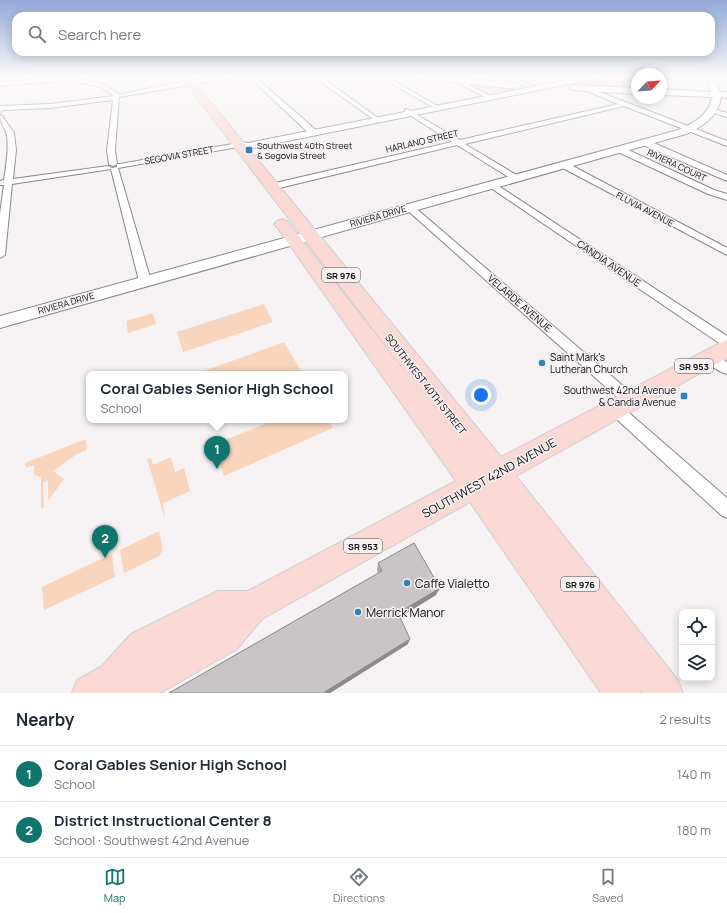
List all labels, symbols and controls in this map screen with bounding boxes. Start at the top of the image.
search box [12,12,715,56]
icon: search [26,23,48,45]
text: Search here [58,24,141,45]
north arrow [631,68,667,104]
street label: HARLANO STREET [384,126,460,156]
place label: Southwest 40th Street & Segovia Street [257,139,353,162]
street label: SEGOVIA STREET [143,142,215,168]
marker: Southwest 40th Street & Segovia Street [244,145,254,155]
street label: RIVIERA COURT [645,146,709,185]
street label: FLUVIA AVENUE [614,188,676,230]
street label: RIVIERA DRIVE [348,202,408,230]
street label: CANDIA AVENUE [574,236,644,290]
road number: SR 976 [322,268,360,282]
street label: VELARDE AVENUE [485,271,555,335]
street label: RIVIERA DRIVE [36,289,96,317]
street label: SOUTHWEST 40TH STREET [382,331,470,437]
place label: Saint Mark's Lutheran Church [550,350,628,376]
marker: Saint Mark's Lutheran Church [537,358,547,368]
road number: SR 953 [675,359,713,373]
popup [86,371,348,423]
text: Coral Gables Senior High School [100,378,334,399]
place label: Southwest 42nd Avenue & Candia Avenue [564,383,676,409]
your location [471,385,491,405]
marker: Southwest 42nd Avenue & Candia Avenue [679,391,689,401]
text: School [100,399,142,417]
street label: SOUTHWEST 42ND AVENUE [419,434,559,522]
pin: 1 [204,436,230,469]
pin: 2 [92,525,118,558]
road number: SR 953 [344,539,382,553]
place label: Caffe Vialetto [415,575,490,592]
road number: SR 976 [561,577,599,591]
marker: Caffe Vialetto [402,578,412,588]
place label: Merrick Manor [366,604,445,621]
marker: Merrick Manor [353,607,363,617]
map controls [679,609,715,681]
button: locate [679,609,715,645]
button: layers [679,645,715,681]
text: Nearby [16,708,74,731]
text: 2 results [659,710,711,728]
text: Coral Gables Senior High School [54,754,287,775]
text: 1 [26,765,32,783]
text: 140 m [677,765,711,783]
text: School [54,775,95,793]
text: District Instructional Center 8 [54,810,272,831]
text: 2 [25,821,33,839]
text: 180 m [677,821,711,839]
text: School · Southwest 42nd Avenue [54,831,249,849]
tab: Map [104,866,126,905]
tab: Directions [333,866,385,905]
tab: Saved [592,866,623,905]

